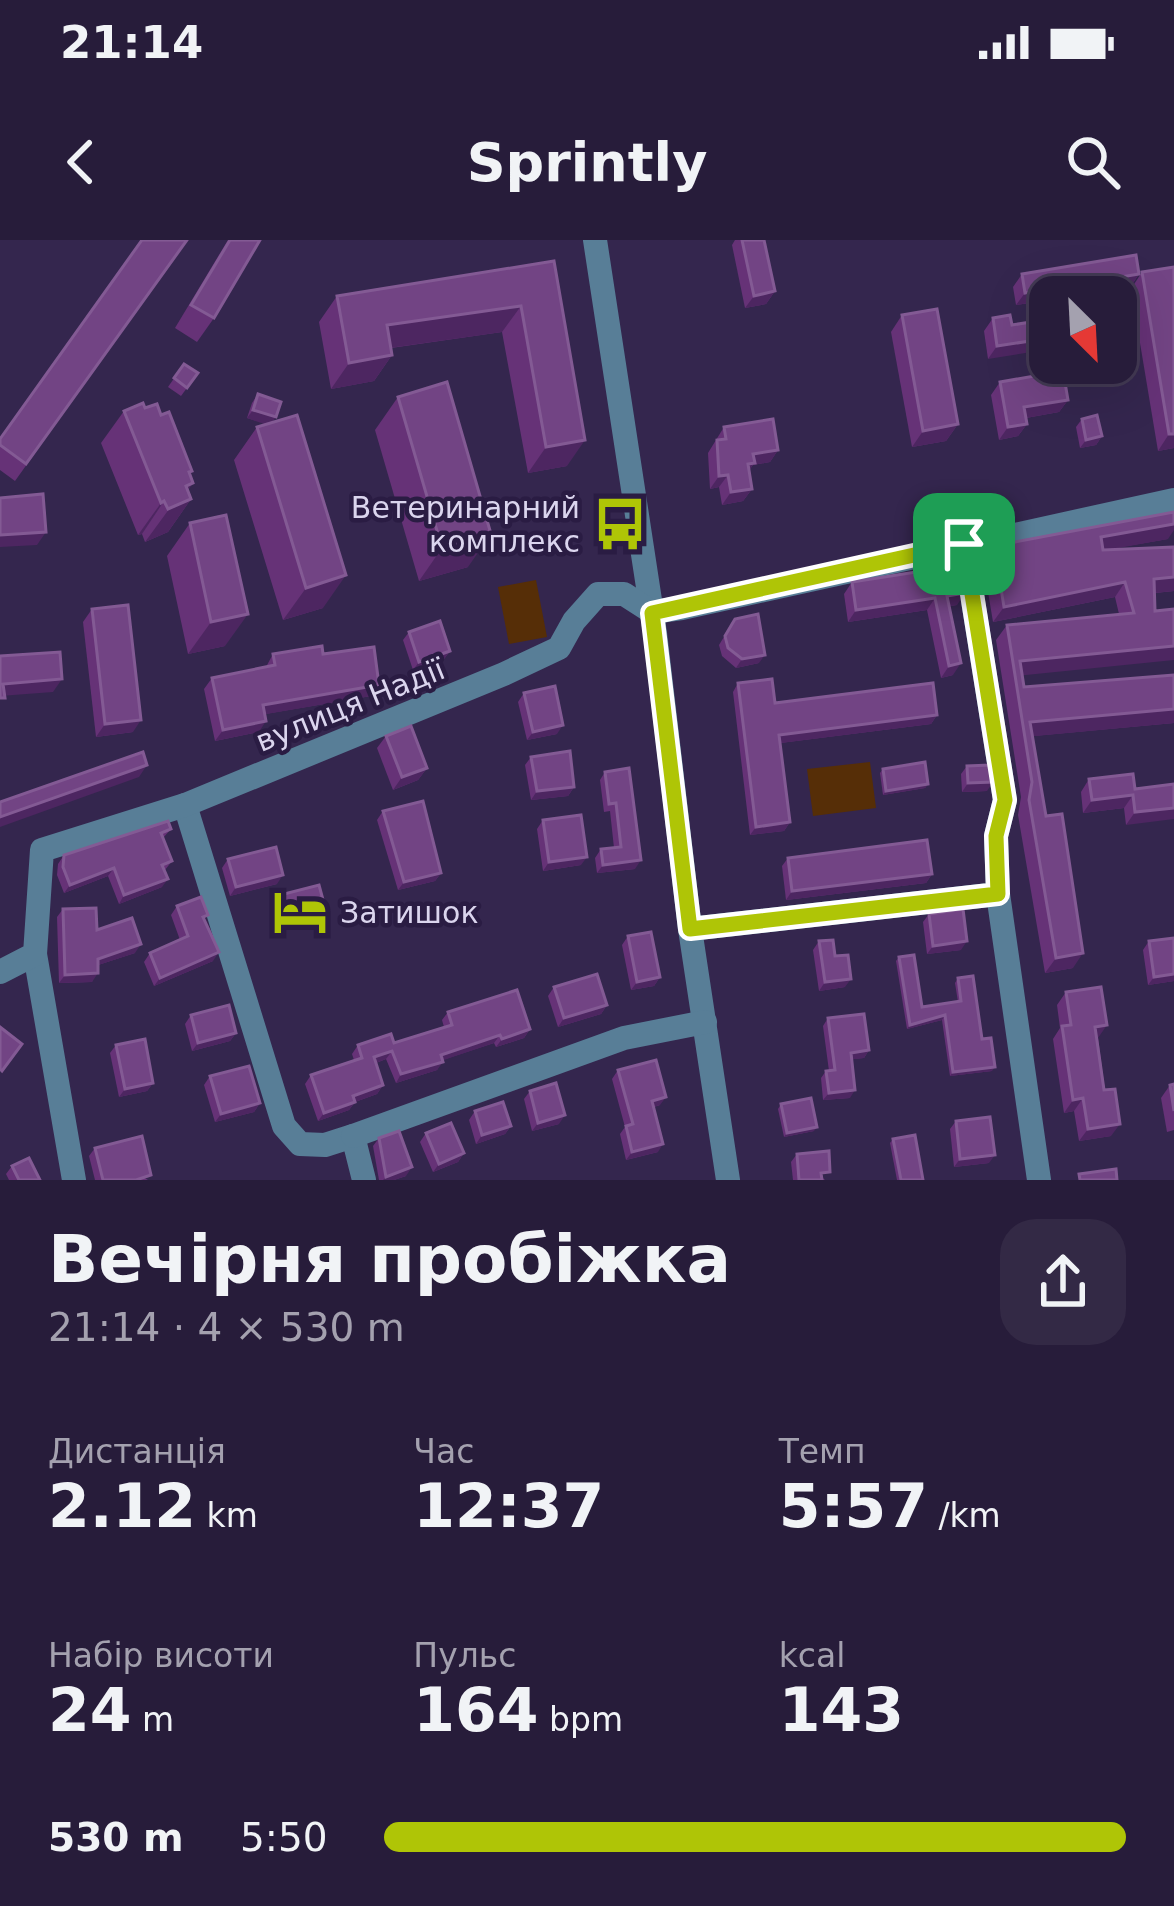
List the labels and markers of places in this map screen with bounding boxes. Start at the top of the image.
place label: Ветеринарний комплекс [351,490,580,559]
pin [913,493,1015,595]
bus stop icon: Ветеринарний комплекс [591,495,649,553]
hotel icon: Затишок [271,883,329,941]
place label: Затишок [340,895,479,930]

